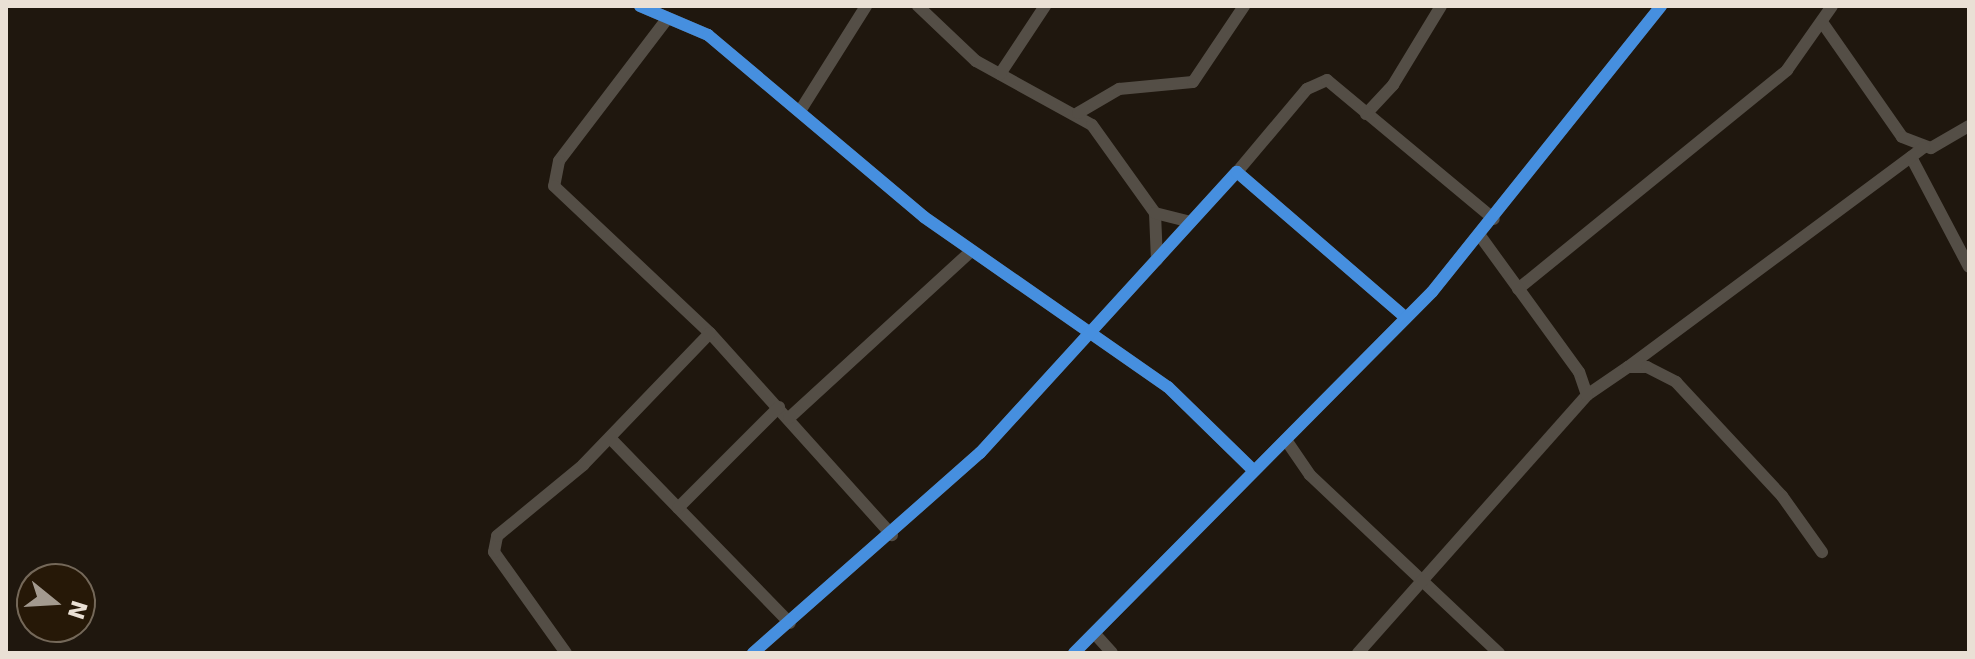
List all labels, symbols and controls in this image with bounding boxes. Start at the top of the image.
north arrow [16,563,96,643]
text: N [63,597,92,623]

